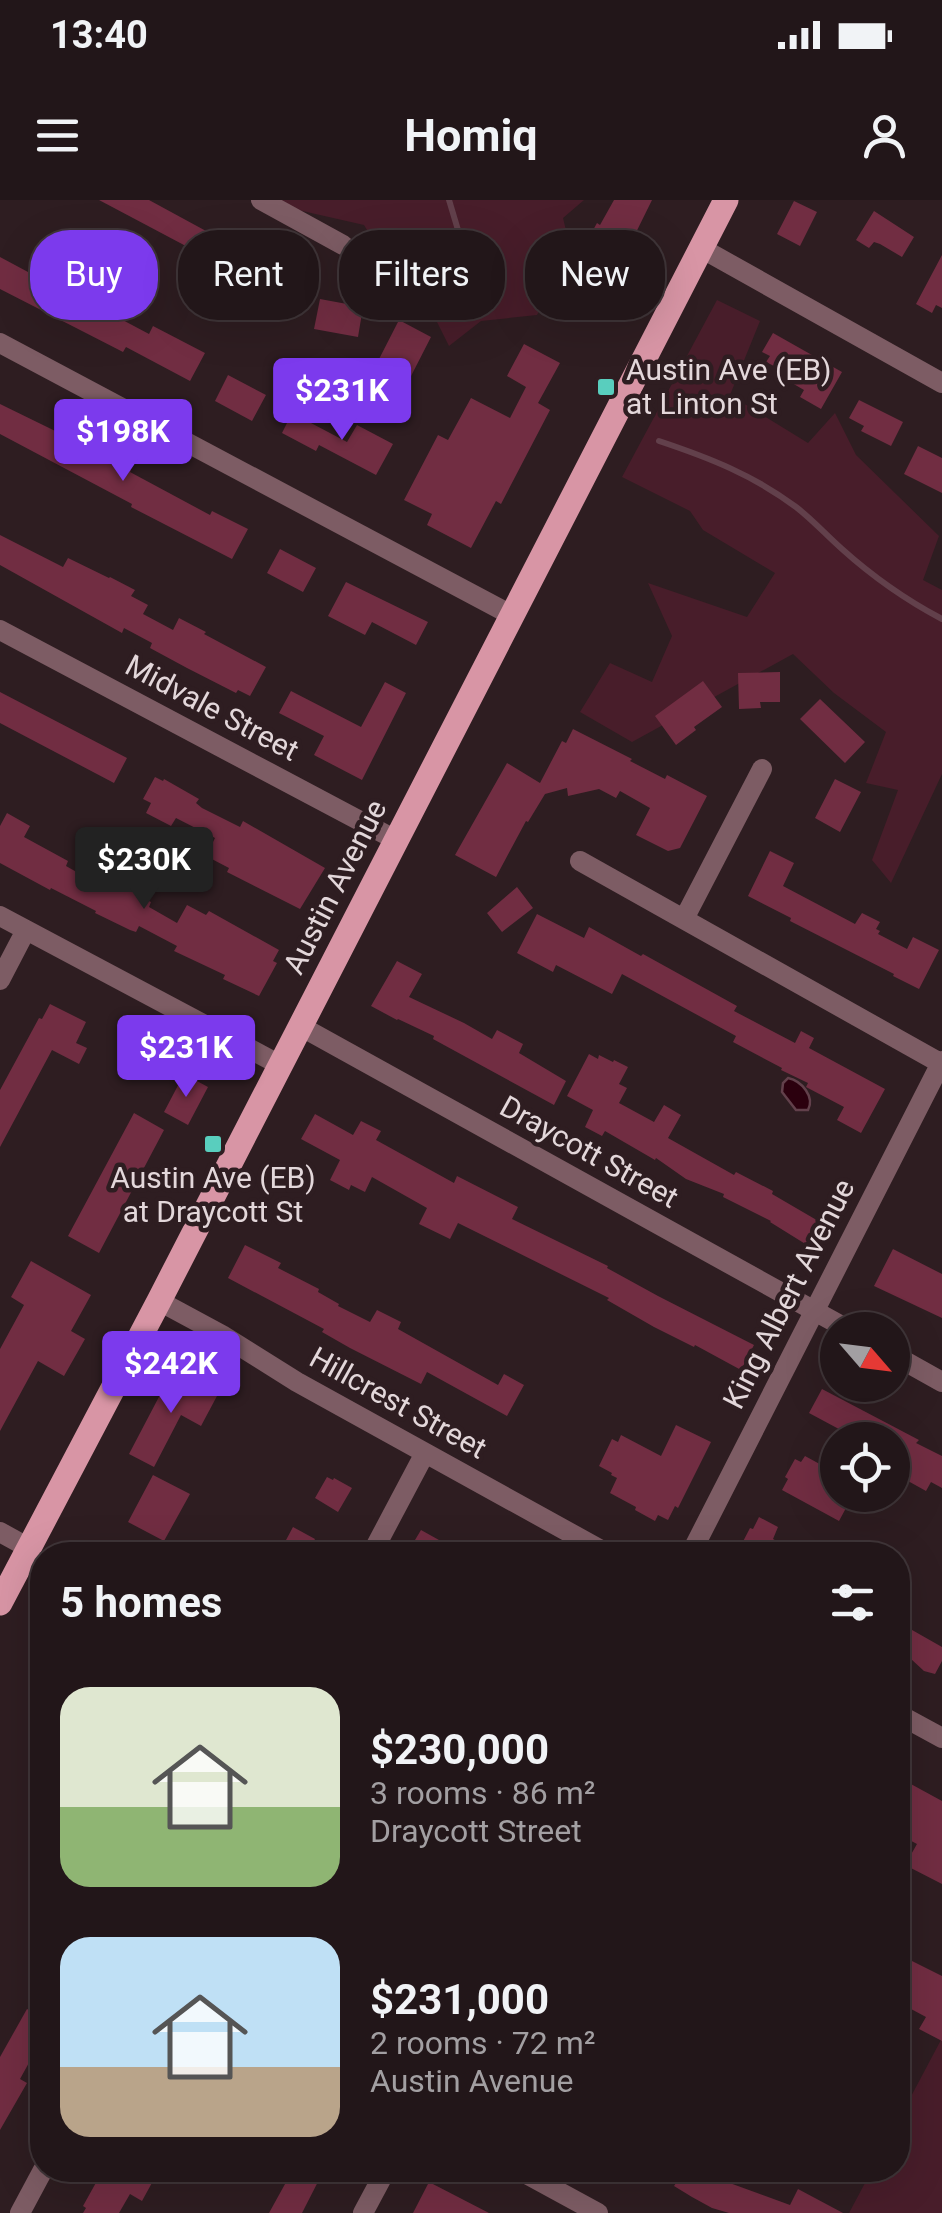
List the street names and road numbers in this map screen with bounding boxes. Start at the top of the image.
street label: Midvale Street [120,647,305,768]
street label: Austin Avenue [276,794,393,980]
street label: Draycott Street [494,1088,684,1215]
street label: King Albert Avenue [716,1173,862,1414]
street label: Hillcrest Street [304,1340,493,1466]

